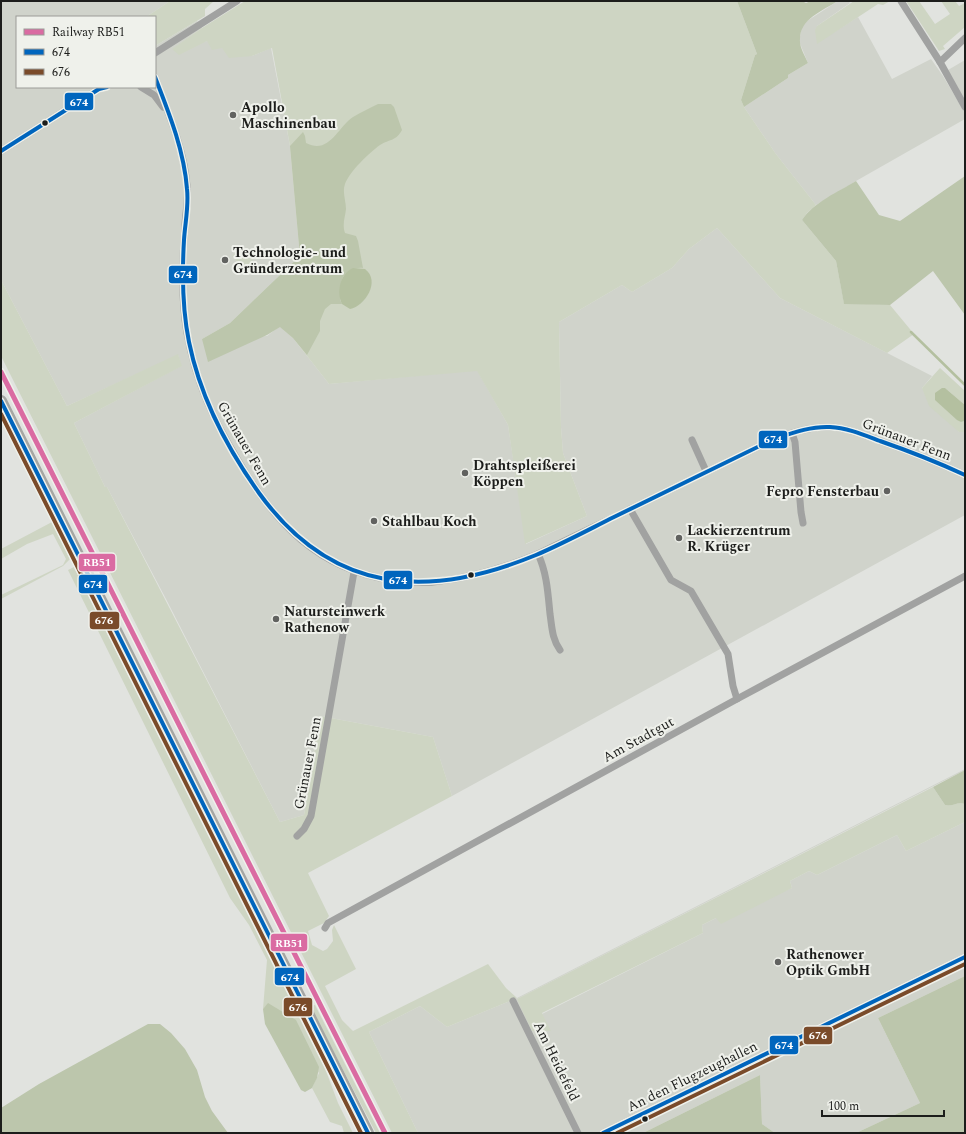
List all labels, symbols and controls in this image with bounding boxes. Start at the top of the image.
legend [16,16,156,88]
text: Railway RB51 [52,23,125,42]
text: 674 [52,43,70,62]
text: 676 [52,63,70,82]
line badge: 674 [64,92,94,111]
text: 674 [70,94,89,111]
place label: Apollo Maschinenbau [241,97,337,134]
marker: Apollo Maschinenbau [228,110,238,120]
unlabelled marker [40,118,50,128]
place label: Technologie- und Gründerzentrum [233,242,346,279]
marker: Technologie- und Gründerzentrum [220,255,230,265]
line badge: 674 [168,265,198,284]
text: 674 [174,266,193,283]
street label: Grünauer Fenn [212,397,277,489]
street label: Grünauer Fenn [859,413,954,466]
line badge: 674 [758,430,788,449]
text: 674 [764,431,783,448]
place label: Drahtspleißerei Köppen [473,455,576,492]
marker: Drahtspleißerei Köppen [460,468,470,478]
place label: Fepro Fensterbau [766,481,880,502]
marker: Fepro Fensterbau [882,486,892,496]
place label: Stahlbau Koch [382,511,477,532]
marker: Stahlbau Koch [369,516,379,526]
place label: Lackierzentrum R. Krüger [687,520,791,557]
marker: Lackierzentrum R. Krüger [674,533,684,543]
line badge: RB51 [78,553,116,572]
text: RB51 [83,554,111,571]
line badge: 674 [383,570,413,590]
unlabelled marker [466,570,476,580]
text: 674 [389,572,408,589]
line badge: 674 [78,574,108,594]
text: 674 [84,576,103,593]
place label: Natursteinwerk Rathenow [284,601,386,638]
line badge: 676 [89,611,120,630]
text: 676 [95,612,113,629]
marker: Natursteinwerk Rathenow [271,614,281,624]
street label: Am Stadtgut [599,711,678,768]
street label: Grünauer Fenn [288,715,327,811]
line badge: RB51 [270,933,308,952]
text: RB51 [275,935,303,952]
place label: Rathenower Optik GmbH [786,944,871,981]
marker: Rathenower Optik GmbH [773,957,783,967]
line badge: 674 [274,967,305,986]
text: 674 [281,969,300,986]
line badge: 676 [283,997,313,1017]
text: 676 [289,999,307,1016]
street label: Am Heidefeld [528,1018,585,1105]
line badge: 676 [803,1026,833,1045]
text: 676 [809,1027,827,1044]
line badge: 674 [769,1035,799,1055]
street label: An den Flugzeughallen [623,1036,761,1117]
text: 674 [775,1037,794,1054]
scale bar [822,1092,944,1118]
text: 100 m [828,1097,859,1116]
unlabelled marker [640,1114,650,1124]

